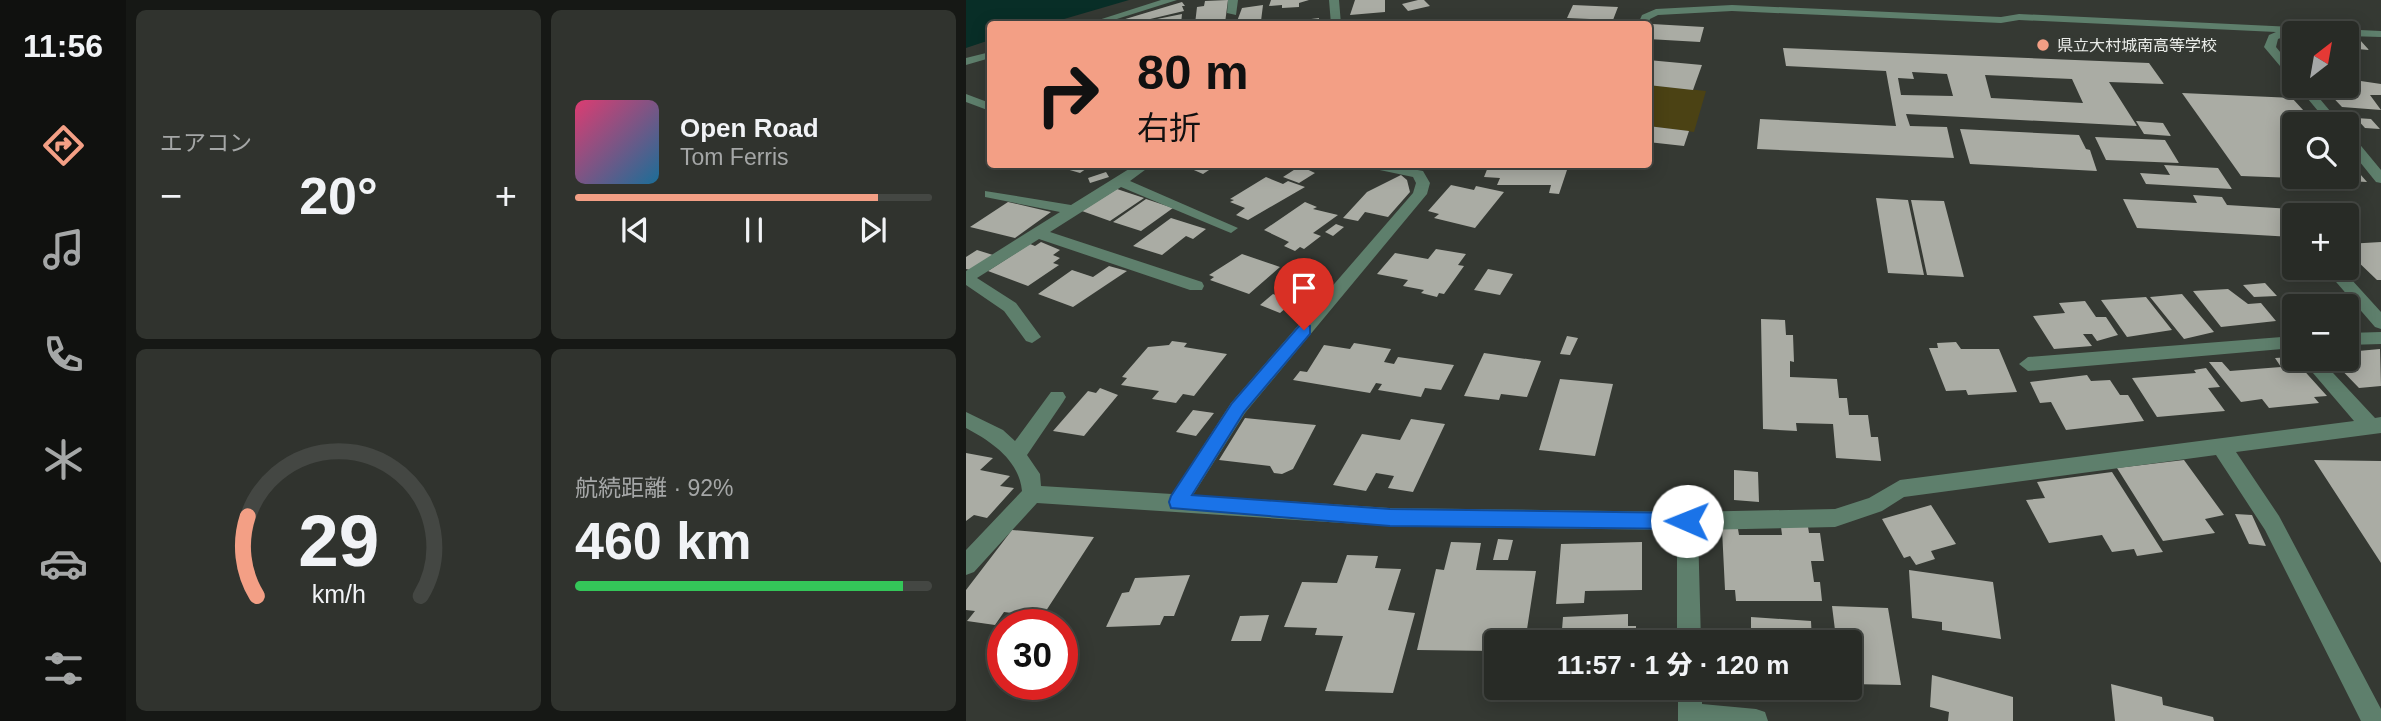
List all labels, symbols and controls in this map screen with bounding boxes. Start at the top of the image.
north arrow [2282,21,2359,98]
map controls [2282,21,2359,371]
text: 11:56 [23,28,103,64]
marker: 県立大村城南高等学校 [2035,37,2051,53]
place label: 県立大村城南高等学校 [2057,37,2217,54]
text: 80 m [1137,45,1249,99]
icon: right [1022,49,1113,140]
text: 右折 [1137,110,1201,146]
button: search [2282,112,2359,189]
text: Open Road [680,113,819,143]
icon: directions [39,121,88,170]
text: エアコン [160,130,252,156]
text: Tom Ferris [680,144,789,170]
text: 20° [299,167,378,225]
text: − [160,175,182,217]
text: + [495,175,517,217]
button: + [2282,203,2359,280]
icon: previous [616,211,654,249]
icon: pause [735,211,773,249]
icon: next [854,211,892,249]
icon: music [39,225,88,274]
pin [1274,258,1334,330]
icon: arrive [1285,269,1323,307]
button: − [2282,294,2359,371]
icon: phone [39,330,88,379]
icon: climate [39,435,88,484]
text: 航続距離 · 92% [575,475,733,501]
position arrow [1650,484,1724,558]
text: 29 [298,500,379,581]
text: 460 km [575,512,751,570]
icon: car [39,539,88,588]
text: km/h [311,580,366,608]
speed limit sign: 30 [987,609,1078,700]
icon: filters [39,644,88,693]
text: 11:57 · 1 分 · 120 m [1557,650,1789,680]

